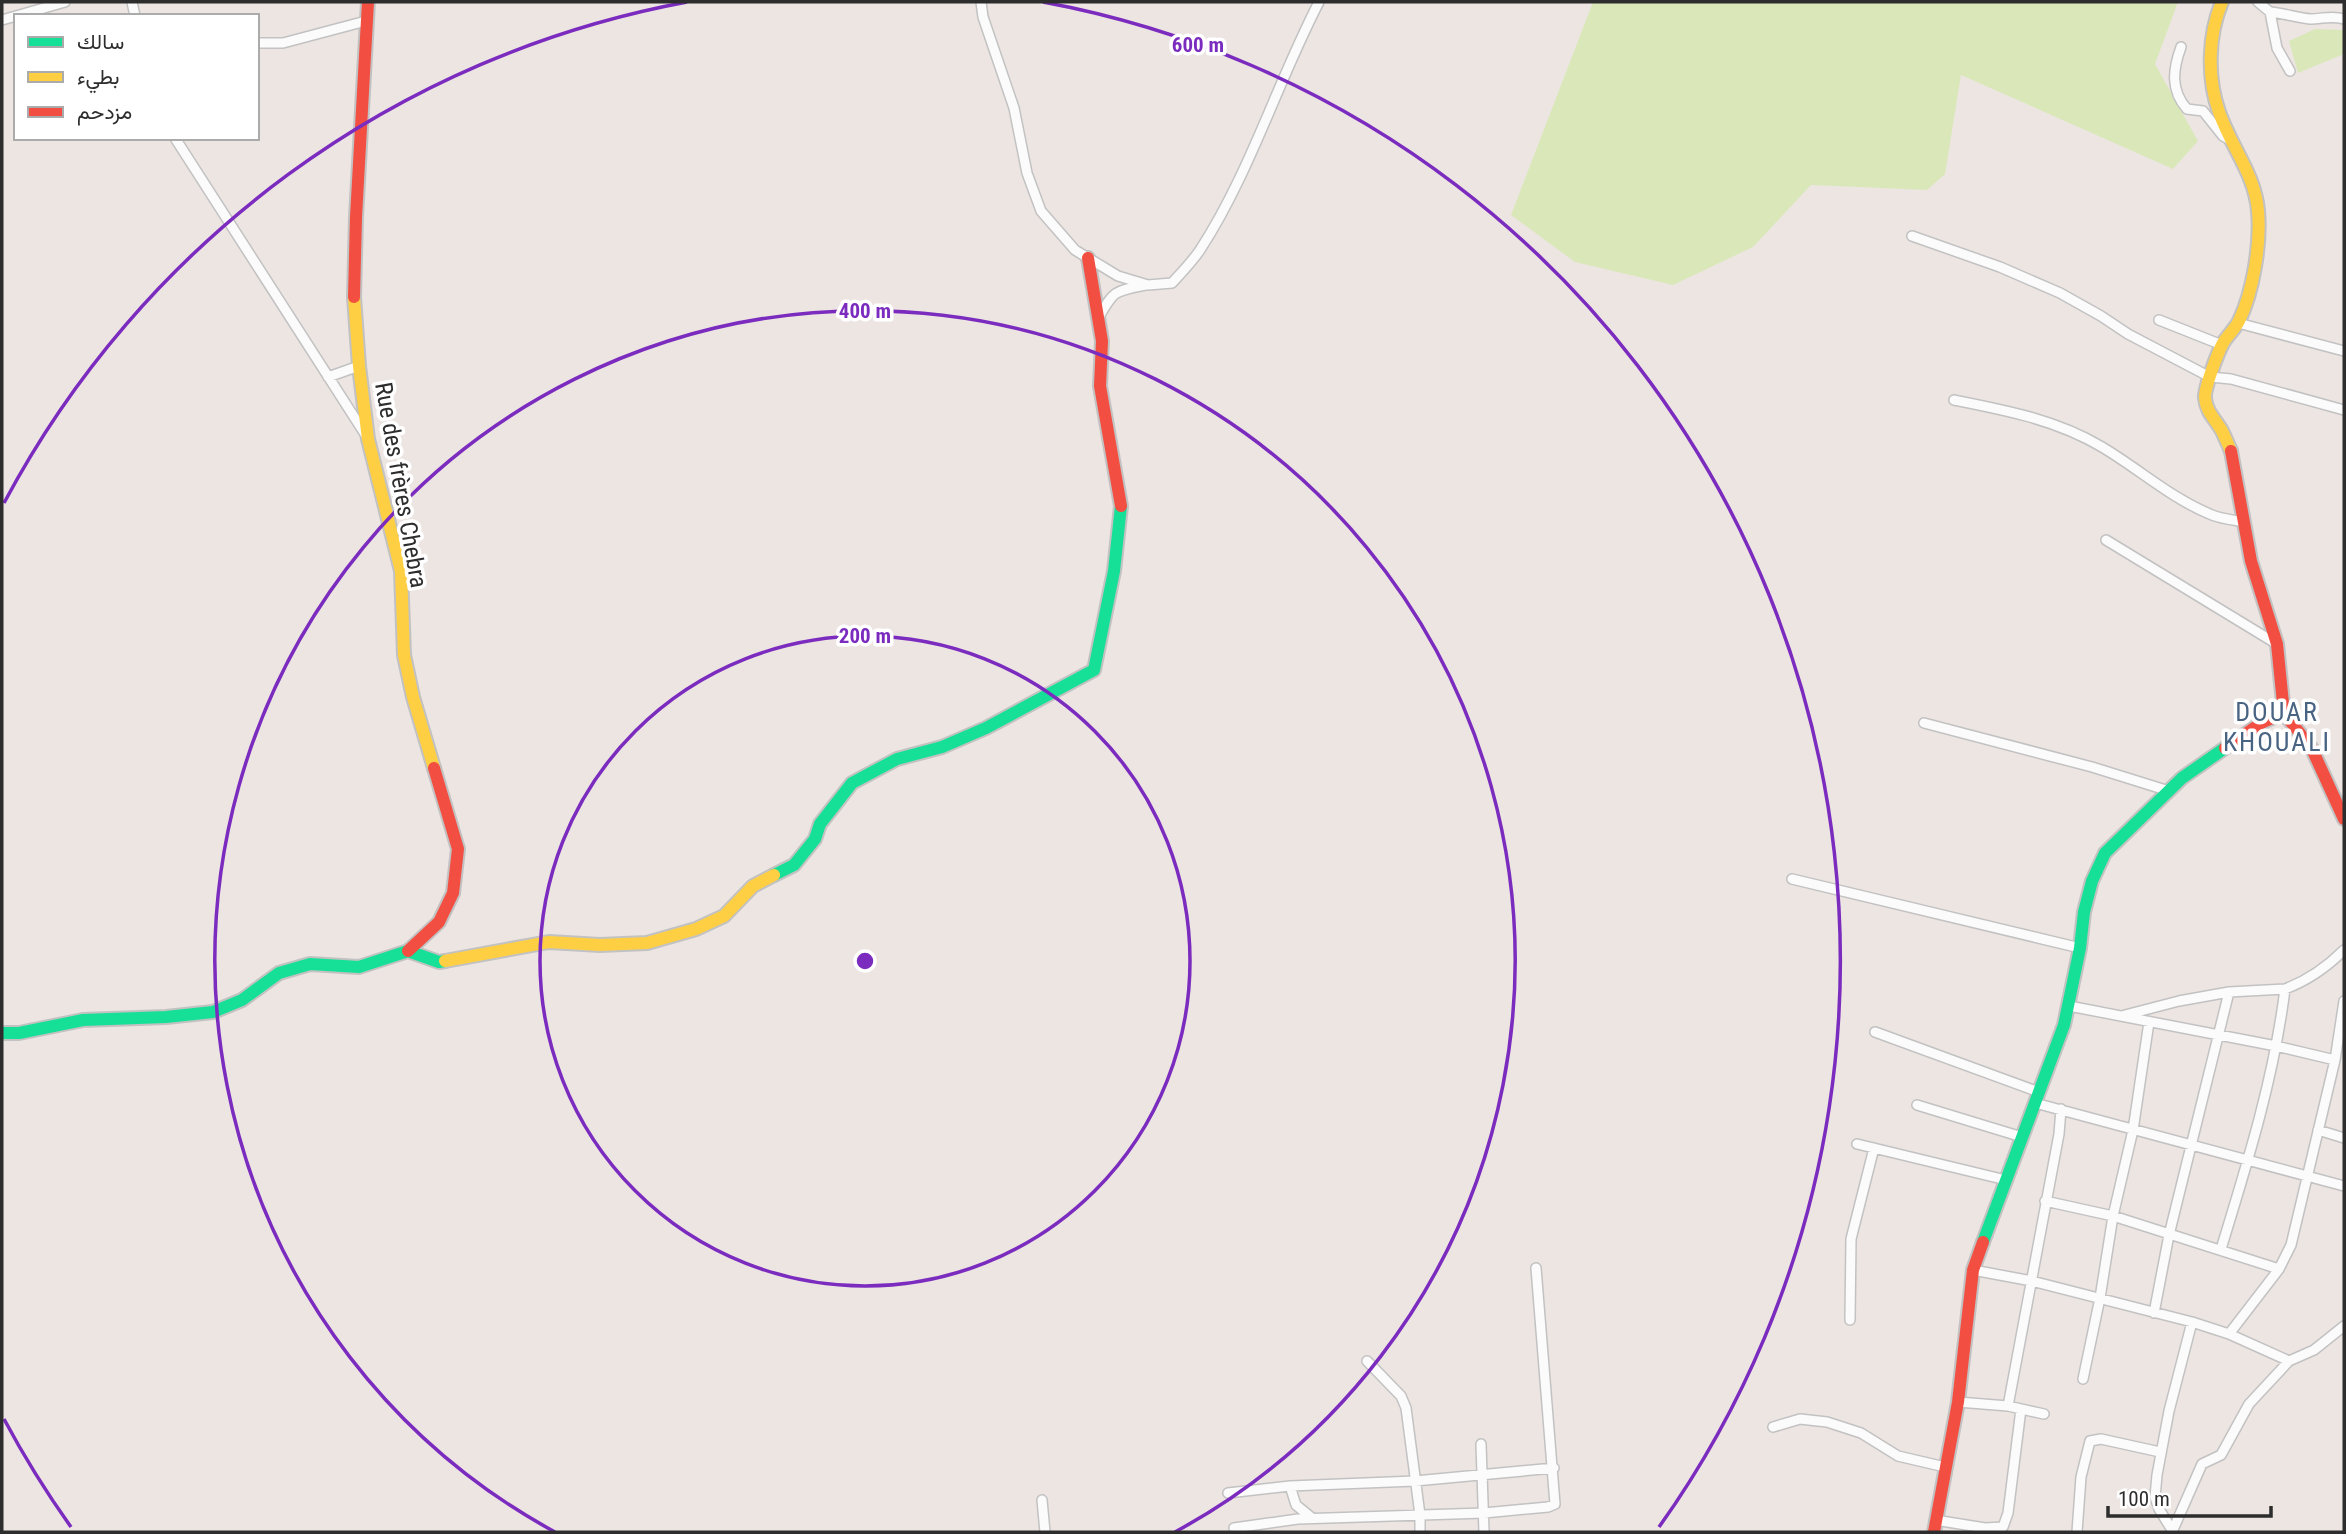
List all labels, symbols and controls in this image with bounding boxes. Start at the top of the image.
legend [14,14,259,140]
text: سالك [77,30,124,54]
text: 600 m [1172,33,1224,57]
text: بطيء [77,65,120,94]
text: مزدحم [77,100,132,126]
text: 400 m [839,299,891,323]
street label: Rue des frères Chebra [369,380,433,590]
text: 200 m [839,624,891,648]
district label: DOUAR KHOUALI [2223,697,2331,757]
centre of rings [853,949,877,973]
scale bar [2108,1474,2271,1518]
text: 100 m [2118,1487,2170,1511]

